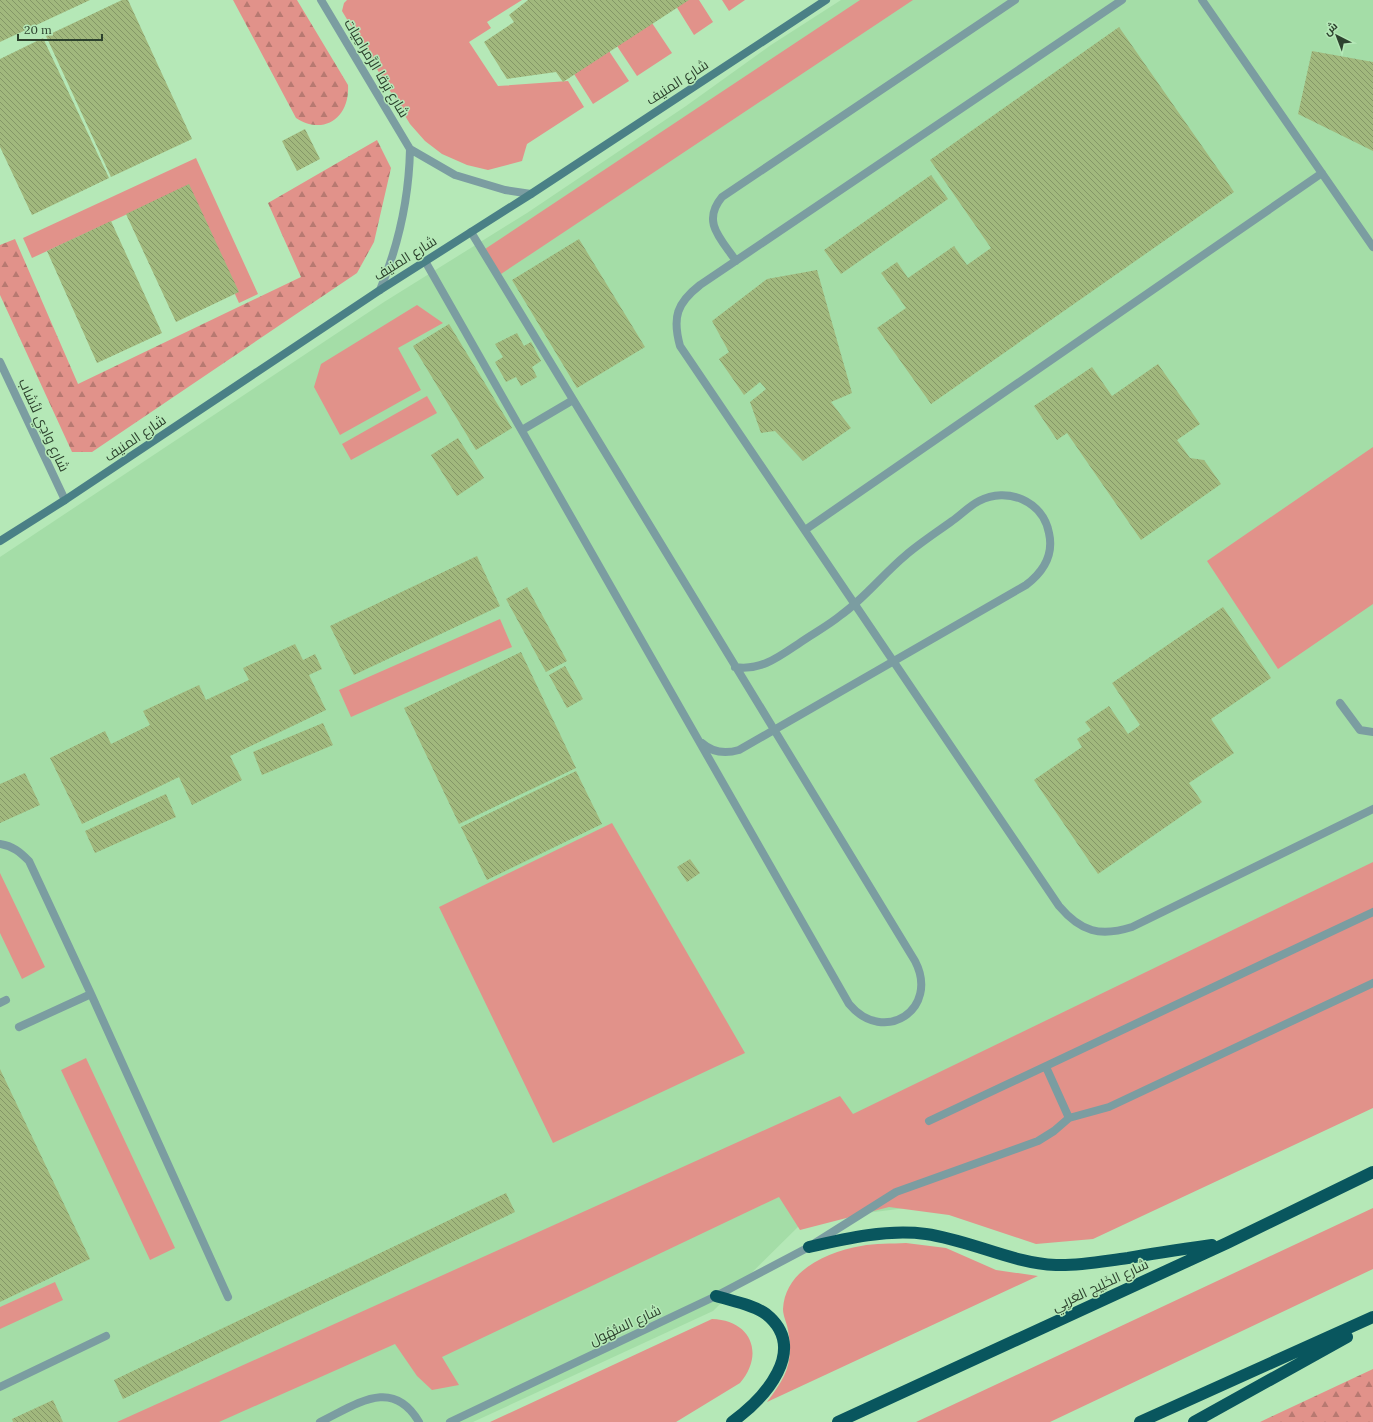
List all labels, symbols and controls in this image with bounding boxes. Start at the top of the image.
street label: شارع بَرقا الرَّمرامِيات [340,15,414,121]
scale bar [18,16,102,42]
north arrow [1317,16,1357,56]
text: ش [1320,19,1340,38]
text: 20 m [24,22,52,37]
street label: شارع المنيف [642,55,712,109]
street label: شارع المنيف [370,232,440,284]
street label: شارع وادِي لأشاب [12,375,73,476]
street label: شارع المنيف [101,411,169,465]
street label: شارع الخَلِيج العَربِي [1049,1255,1152,1318]
street label: شارع السُّهُول [586,1301,664,1349]

